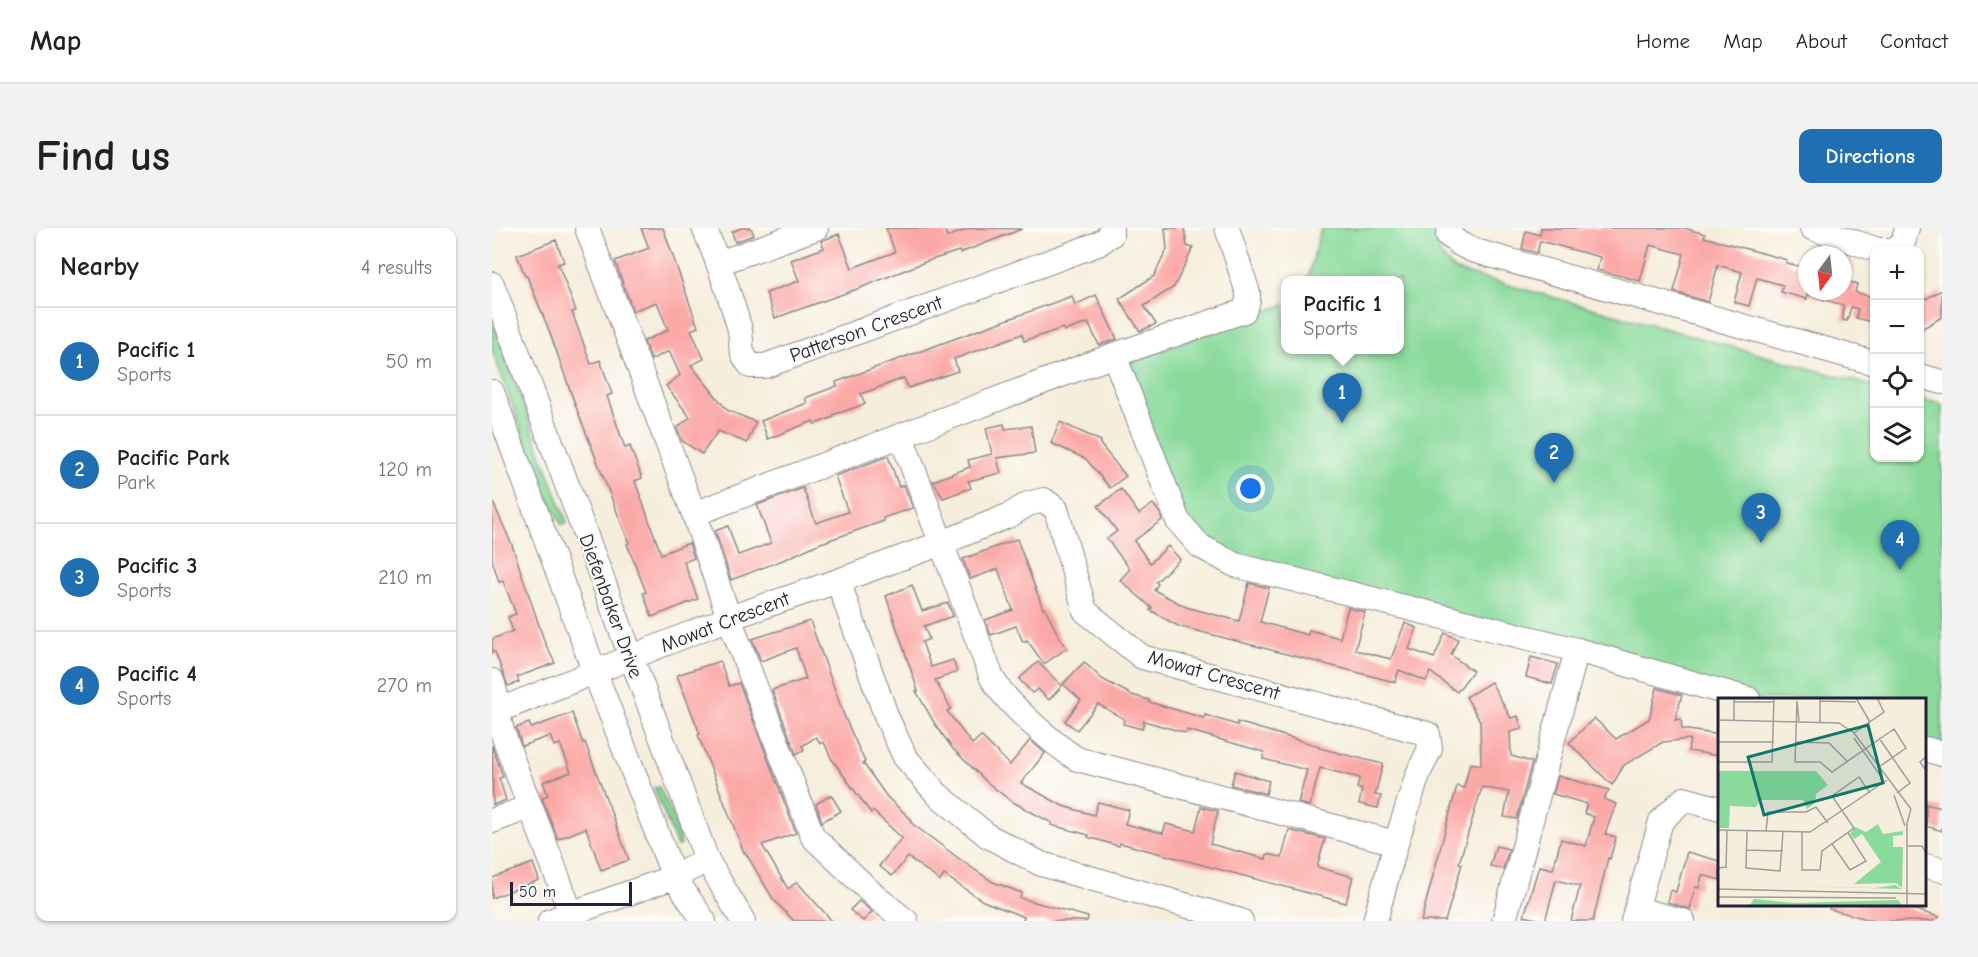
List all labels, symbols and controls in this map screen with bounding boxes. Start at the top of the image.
text: Map [30,25,81,57]
text: Home [1636,29,1690,53]
text: Map [1723,29,1763,53]
text: About [1796,29,1847,53]
text: Contact [1880,29,1948,53]
button: Directions [1799,129,1942,183]
text: Find us [36,132,170,181]
north arrow [1798,246,1852,300]
map controls [1870,246,1924,462]
button: + [1870,246,1924,300]
text: Nearby [60,252,139,282]
text: 4 results [361,256,432,279]
popup [1281,276,1404,354]
street label: Patterson Crescent [787,290,947,367]
text: Pacific 1 [1303,291,1382,317]
button: − [1870,300,1924,354]
text: Sports [1303,317,1358,340]
text: Pacific 1 [117,337,195,363]
text: 1 [76,350,83,373]
text: 50 m [386,350,432,373]
button: locate [1870,354,1924,408]
text: Sports [117,363,171,386]
pin: 1 [1322,374,1362,423]
button: layers [1870,408,1924,462]
pin: 2 [1534,434,1574,483]
text: Pacific Park [117,445,230,471]
text: 2 [75,458,84,481]
text: 120 m [378,458,432,481]
text: Park [117,471,155,494]
your location [1236,474,1265,503]
pin: 3 [1742,494,1780,543]
pin: 4 [1880,520,1920,570]
street label: Diefenbaker Drive [574,531,648,681]
text: Pacific 3 [117,553,197,579]
text: 3 [75,566,84,589]
text: 210 m [378,566,432,589]
text: Sports [117,579,171,602]
street label: Mowat Crescent [657,586,794,657]
street label: Mowat Crescent [1145,645,1284,705]
text: Pacific 4 [117,661,197,687]
text: 4 [75,674,84,697]
text: 270 m [377,674,432,697]
text: Sports [117,687,171,710]
inset map [1718,698,1927,906]
scale bar [510,879,632,906]
text: 50 m [519,883,556,901]

